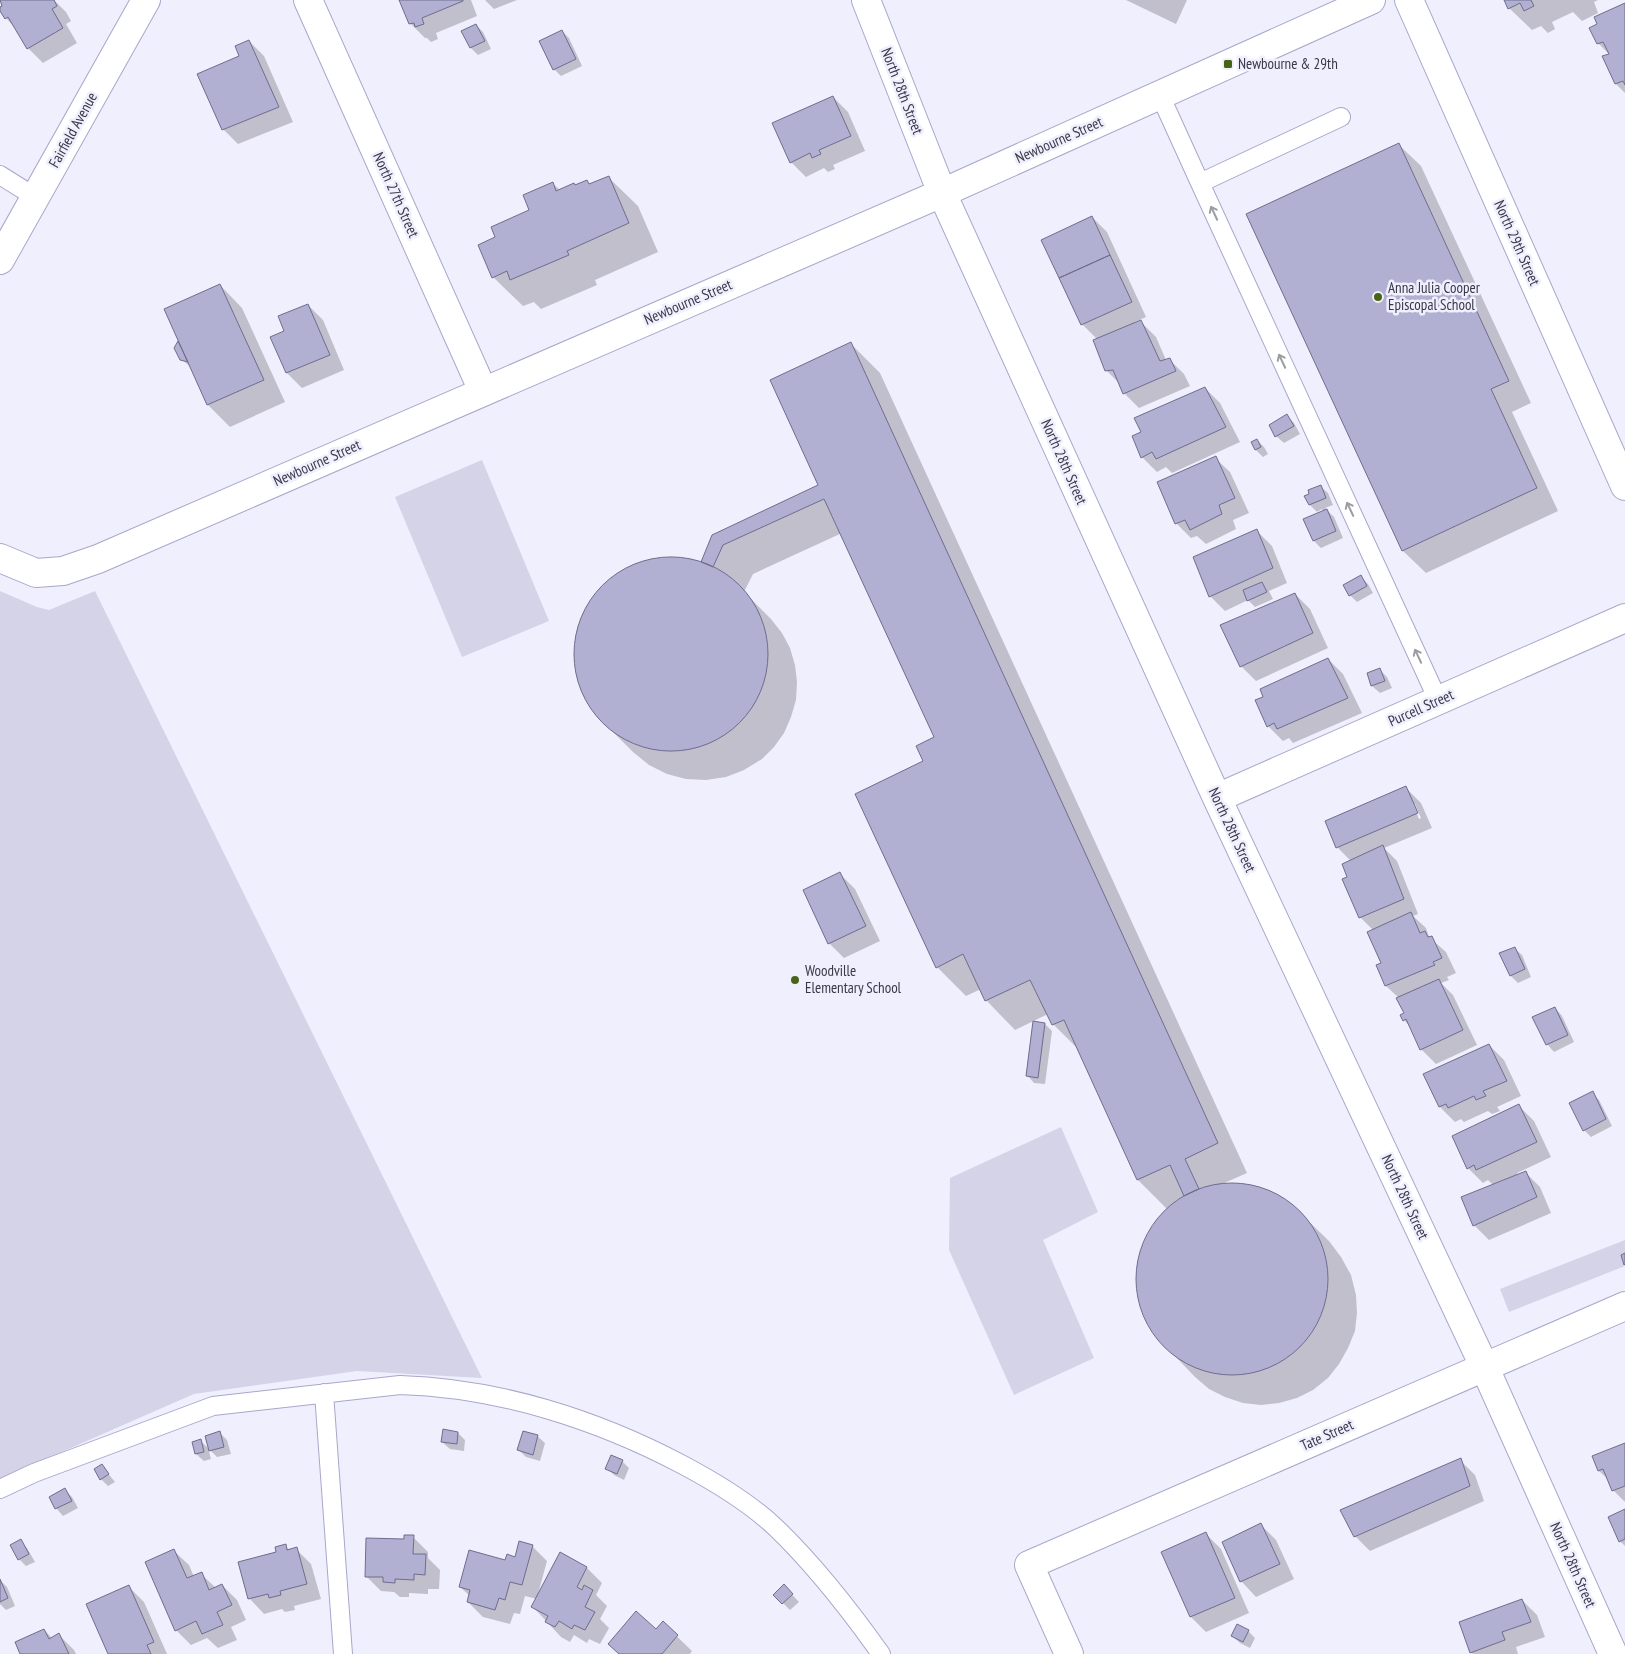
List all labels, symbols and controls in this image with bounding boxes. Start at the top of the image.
street label: North 28th Street [877,45,928,137]
place label: Newbourne & 29th [1238,54,1338,73]
marker: Newbourne & 29th [1222,58,1234,70]
street label: Fairfield Avenue [44,89,101,171]
street label: Newbourne Street [1012,112,1105,167]
street label: North 27th Street [369,149,424,240]
street label: North 29th Street [1490,197,1545,288]
one-way arrow [1209,206,1218,221]
street label: Newbourne Street [641,275,735,329]
place label: Anna Julia Cooper Episcopal School [1388,278,1481,314]
marker: Anna Julia Cooper Episcopal School [1372,291,1384,303]
one-way arrow [1277,354,1286,369]
street label: North 28th Street [1037,416,1092,507]
street label: Newbourne Street [270,435,363,490]
one-way arrow [1345,502,1354,517]
one-way arrow [1413,649,1422,664]
street label: Purcell Street [1385,685,1456,730]
street label: North 28th Street [1205,784,1260,875]
place label: Woodville Elementary School [805,961,902,997]
marker: Woodville Elementary School [789,974,801,986]
street label: North 28th Street [1378,1151,1433,1242]
street label: Tate Street [1297,1415,1356,1455]
street label: North 28th Street [1546,1519,1601,1610]

